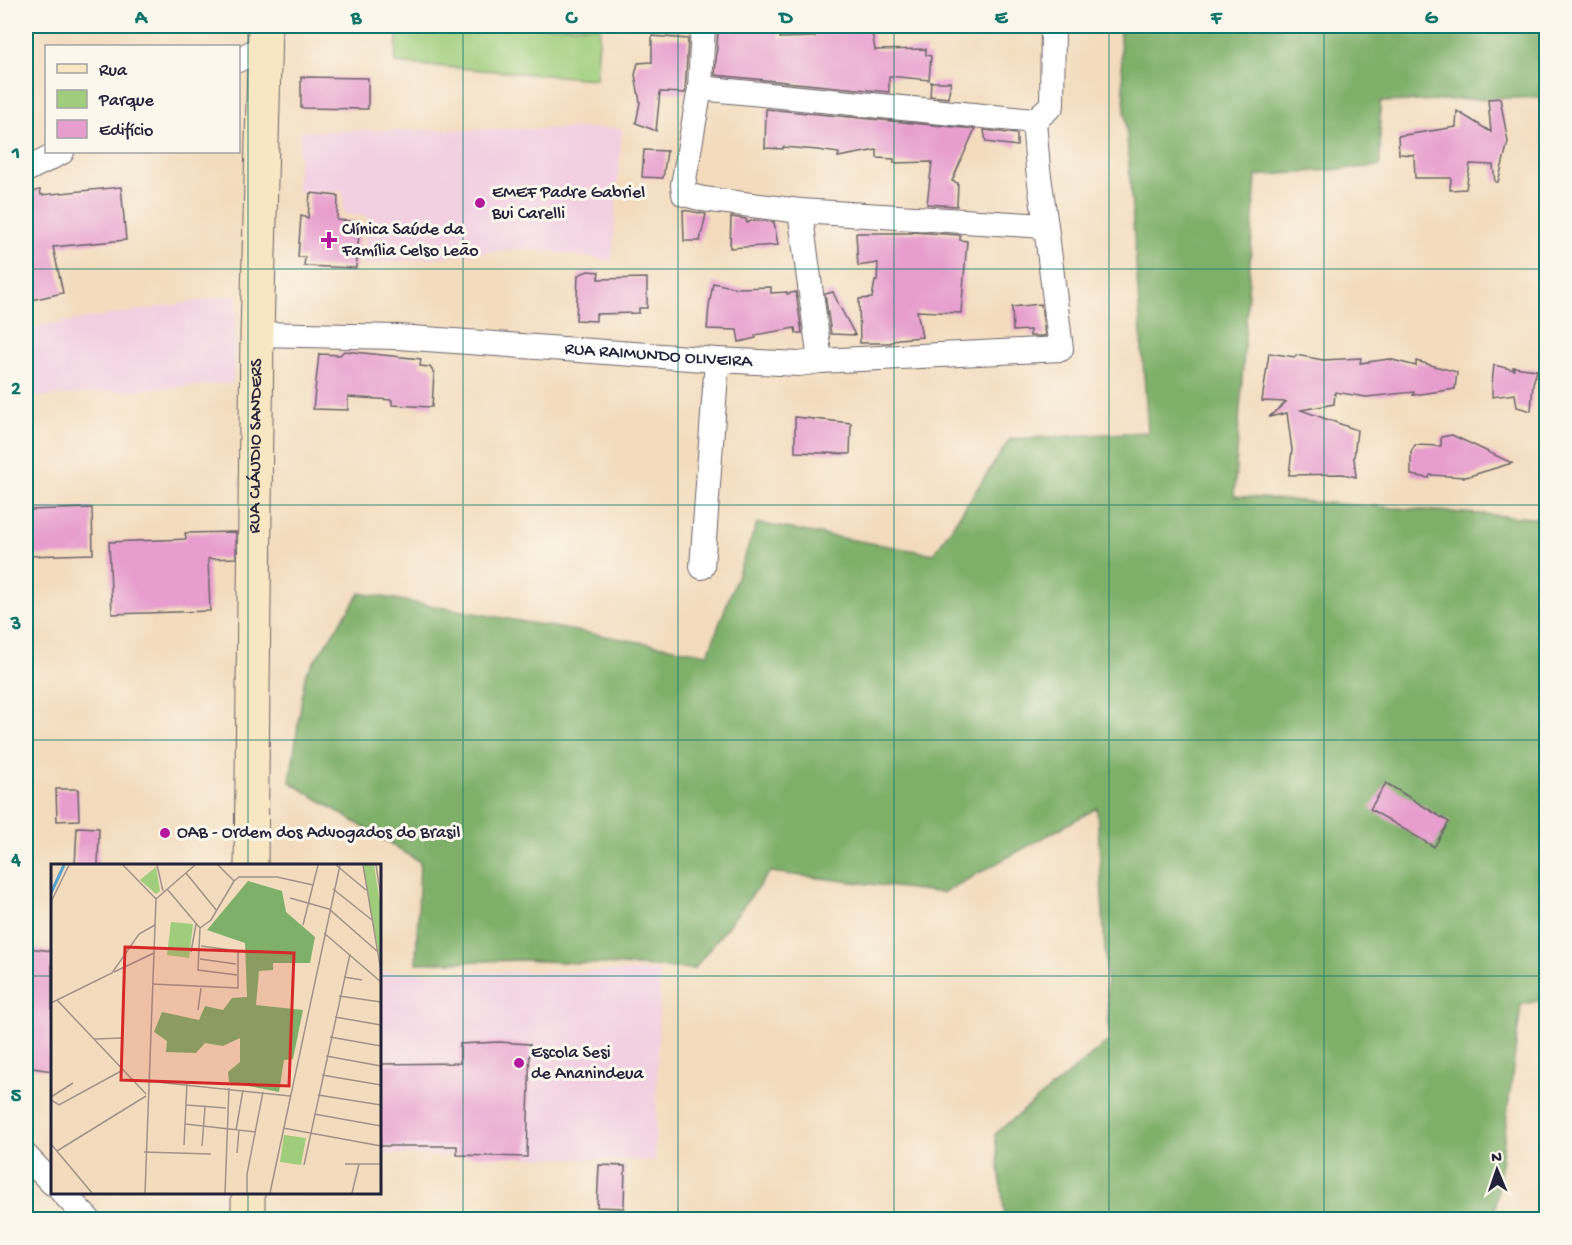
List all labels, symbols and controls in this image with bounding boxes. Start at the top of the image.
text: A [134,8,149,31]
text: B [350,8,362,31]
text: C [565,8,579,31]
text: D [777,8,793,31]
text: E [995,8,1009,31]
text: F [1210,8,1223,31]
text: G [1425,8,1439,31]
legend [45,45,240,153]
text: Rua [99,61,128,82]
text: Parque [98,91,155,112]
text: Edifício [99,121,153,142]
text: 1 [11,143,20,166]
place label: EMEF Padre Gabriel Bui Carelli [491,183,645,225]
marker: EMEF Padre Gabriel Bui Carelli [473,196,487,210]
place label: Clínica Saúde da Família Celso Leão [341,220,478,262]
marker: Clínica Saúde da Família Celso Leão [320,231,338,249]
street label: RUA RAIMUNDO OLIVEIRA [564,339,754,372]
street label: RUA CLÁUDIO SANDERS [244,358,267,534]
text: 2 [11,379,21,402]
text: 3 [10,614,21,637]
place label: OAB - Ordem dos Advogados do Brasil [177,823,460,844]
marker: OAB - Ordem dos Advogados do Brasil [158,826,172,840]
text: 4 [10,850,21,873]
inset map [51,864,381,1194]
place label: Escola Sesi de Ananindeua [531,1043,645,1085]
marker: Escola Sesi de Ananindeua [512,1056,526,1070]
text: 5 [11,1086,22,1109]
north arrow [1467,1140,1527,1200]
text: N [1491,1149,1503,1168]

